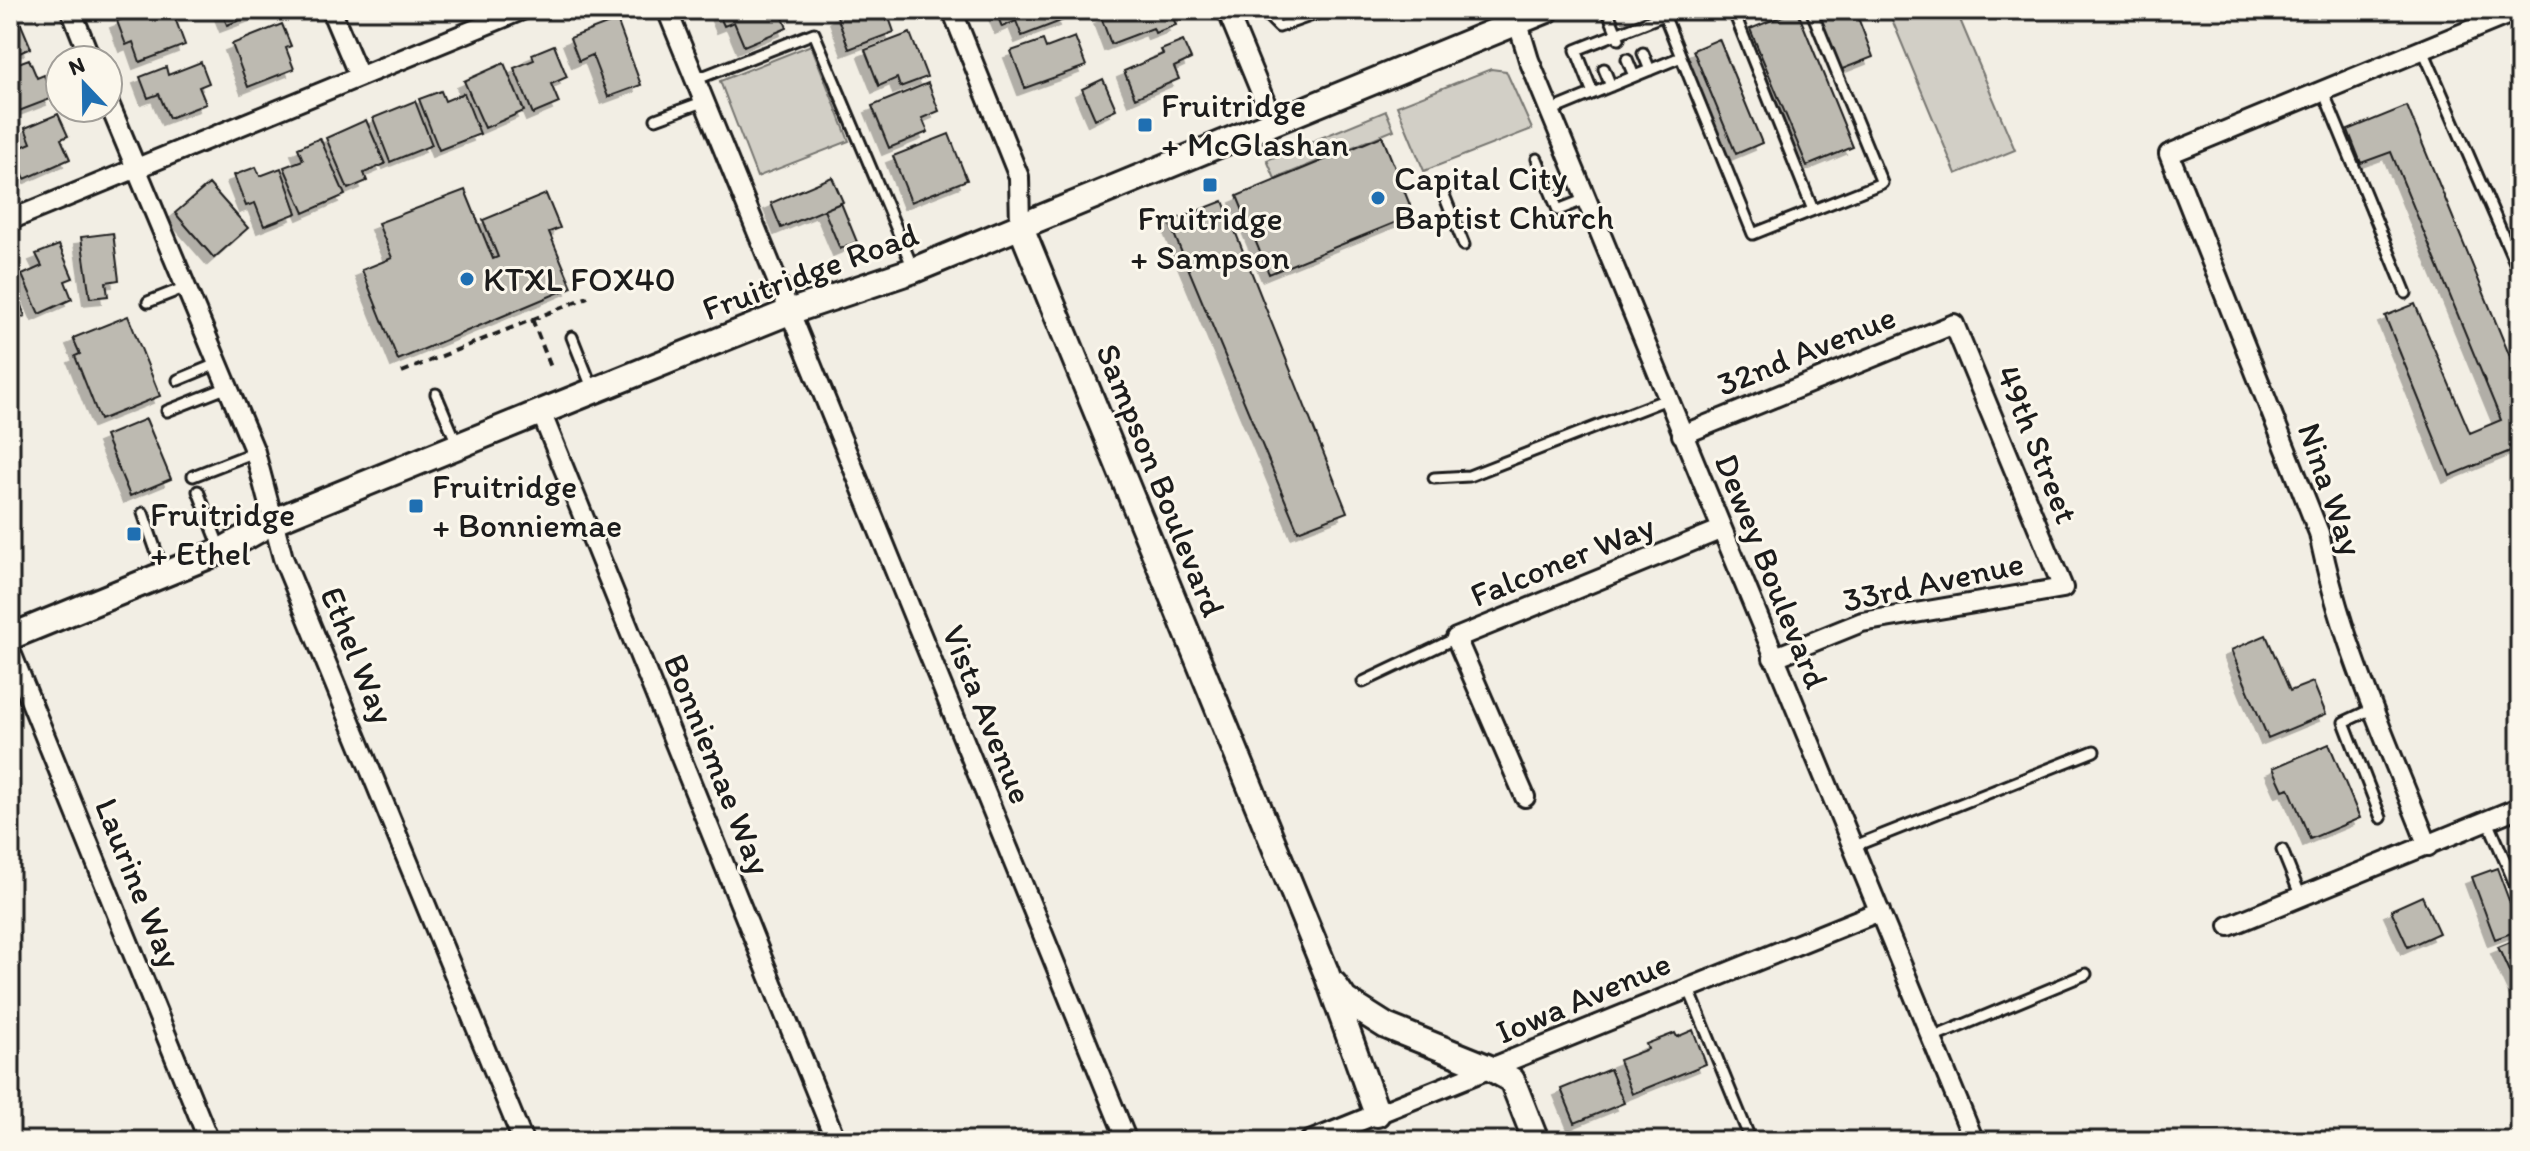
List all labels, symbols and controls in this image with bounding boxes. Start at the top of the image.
north arrow [44,44,124,124]
text: N [65,51,89,81]
place label: Fruitridge + McGlashan [1161,85,1349,165]
marker: Fruitridge + McGlashan [1136,116,1154,134]
place label: Capital City Baptist Church [1394,158,1614,238]
marker: Fruitridge + Sampson [1201,176,1219,194]
marker: Capital City Baptist Church [1369,189,1387,207]
place label: Fruitridge + Sampson [1130,198,1290,278]
street label: Fruitridge Road [697,213,924,330]
place label: KTXL FOX40 [483,259,676,300]
marker: KTXL FOX40 [458,270,476,288]
street label: 32nd Avenue [1711,296,1902,405]
street label: Sampson Boulevard [1087,338,1234,623]
street label: 49th Street [1987,359,2088,529]
street label: Nina Way [2289,417,2372,561]
street label: Dewey Boulevard [1706,448,1837,695]
place label: Fruitridge + Bonniemae [432,466,622,546]
place label: Fruitridge + Ethel [150,494,295,574]
marker: Fruitridge + Bonniemae [407,497,425,515]
street label: Falconer Way [1464,505,1660,616]
marker: Fruitridge + Ethel [125,525,143,543]
street label: 33rd Avenue [1839,542,2027,621]
street label: Ethel Way [312,581,404,730]
street label: Vista Avenue [933,619,1042,809]
street label: Bonniemae Way [655,648,781,881]
street label: Laurine Way [86,792,191,974]
street label: Iowa Avenue [1490,942,1677,1053]

